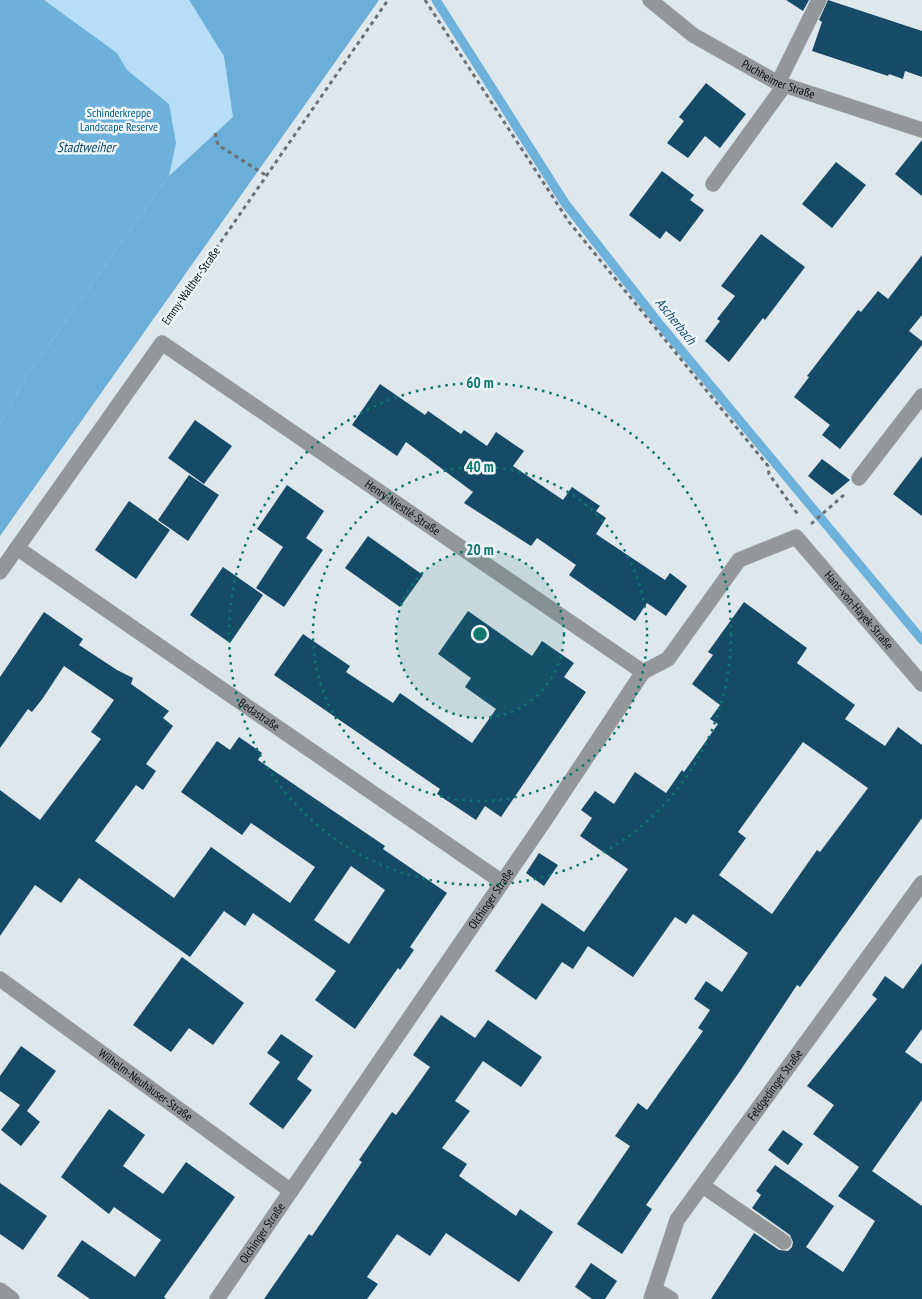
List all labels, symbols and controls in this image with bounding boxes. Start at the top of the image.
street label: Puchheimer Straße [739,56,817,102]
park label: Schinderkreppe Landscape Reserve [80,105,158,134]
water label: Stadtweiher [57,138,117,156]
street label: Emmy-Walther-Straße [158,244,223,328]
water label: Ascherbach [652,294,701,349]
text: 60 m [466,373,494,392]
text: 40 m [466,457,494,476]
street label: Henry-Niestlé-Straße [362,476,443,538]
text: 20 m [466,540,494,559]
street label: Hans-von-Hayek-Straße [821,568,897,652]
centre of rings [471,625,489,643]
street label: Bedastraße [236,695,283,734]
street label: Olchinger Straße [465,865,517,932]
street label: Wilhelm-Neuhäuser-Straße [96,1045,196,1124]
street label: Feldgedinger Straße [744,1046,806,1123]
street label: Olchinger Straße [236,1199,288,1266]

